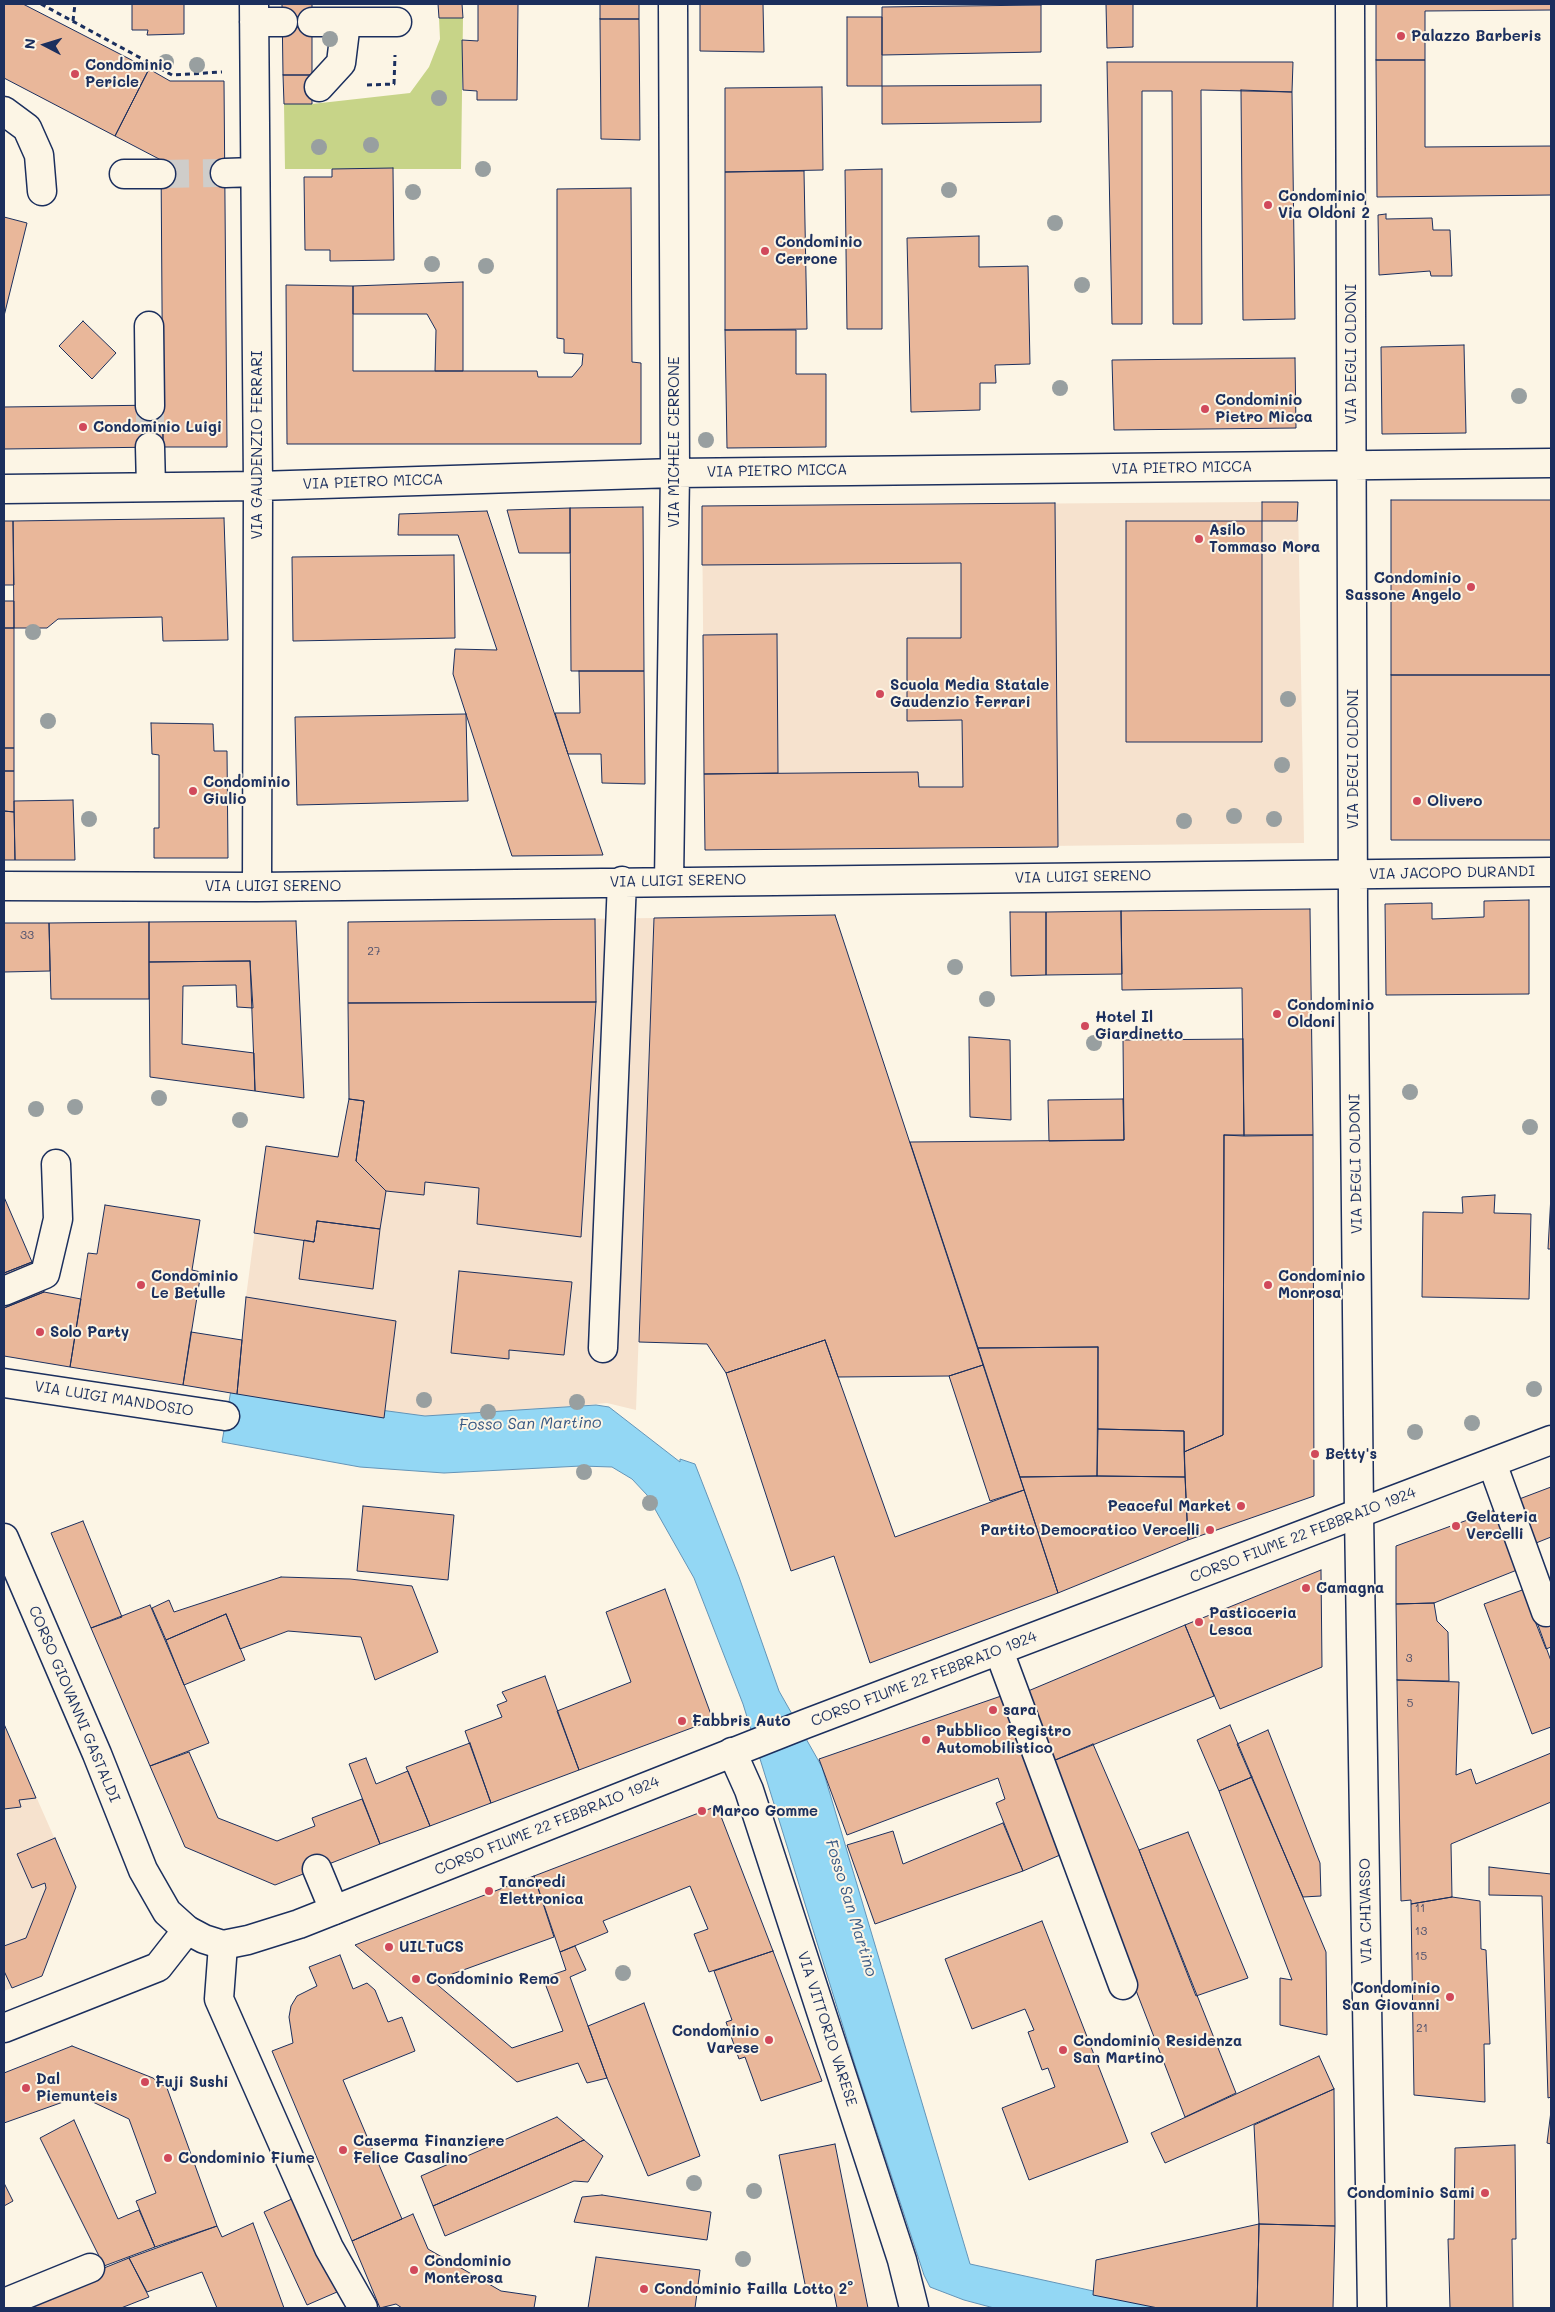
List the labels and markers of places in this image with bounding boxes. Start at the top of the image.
place label: Palazzo Barberis [1411,27,1541,45]
marker: Palazzo Barberis [1395,30,1407,42]
place label: Condominio Pericle [85,56,172,91]
marker: Condominio Pericle [69,68,81,80]
place label: Condominio Via Oldoni 2 [1278,187,1370,222]
marker: Condominio Via Oldoni 2 [1262,199,1274,211]
place label: Condominio Cerrone [775,233,862,268]
marker: Condominio Cerrone [759,245,771,257]
place label: Condominio Pietro Micca [1215,391,1313,426]
marker: Condominio Pietro Micca [1199,403,1211,415]
place label: Condominio Luigi [93,418,222,436]
marker: Condominio Luigi [77,421,89,433]
place label: Asilo Tommaso Mora [1209,521,1320,556]
marker: Asilo Tommaso Mora [1193,533,1205,545]
place label: Condominio Sassone Angelo [1345,569,1461,604]
marker: Condominio Sassone Angelo [1465,581,1477,593]
place label: Scuola Media Statale Gaudenzio Ferrari [890,676,1049,711]
marker: Scuola Media Statale Gaudenzio Ferrari [874,688,886,700]
place label: Condominio Giulio [203,773,290,808]
marker: Condominio Giulio [187,785,199,797]
place label: Olivero [1427,792,1482,810]
marker: Olivero [1411,795,1423,807]
place label: Condominio Oldoni [1287,996,1374,1031]
place label: Hotel Il Giardinetto [1095,1008,1183,1043]
marker: Condominio Oldoni [1271,1008,1283,1020]
marker: Hotel Il Giardinetto [1079,1020,1091,1032]
place label: Condominio Le Betulle [151,1267,238,1302]
place label: Condominio Monrosa [1278,1267,1365,1302]
marker: Condominio Le Betulle [135,1279,147,1291]
marker: Condominio Monrosa [1262,1279,1274,1291]
place label: Solo Party [50,1323,129,1341]
marker: Solo Party [34,1326,46,1338]
place label: Betty's [1325,1445,1377,1463]
marker: Betty's [1309,1448,1321,1460]
place label: Peaceful Market [1107,1497,1231,1515]
marker: Peaceful Market [1235,1500,1247,1512]
place label: Gelateria Vercelli [1466,1508,1537,1543]
marker: Gelateria Vercelli [1450,1520,1462,1532]
place label: Partito Democratico Vercelli [980,1521,1200,1539]
marker: Partito Democratico Vercelli [1204,1524,1216,1536]
place label: Camagna [1316,1579,1384,1597]
marker: Camagna [1300,1582,1312,1594]
place label: Pasticceria Lesca [1209,1604,1297,1639]
marker: Pasticceria Lesca [1193,1616,1205,1628]
place label: sara [1003,1701,1037,1719]
marker: sara [987,1704,999,1716]
place label: Fabbris Auto [692,1712,791,1730]
marker: Fabbris Auto [676,1715,688,1727]
place label: Pubblico Registro Automobilistico [936,1722,1071,1757]
marker: Pubblico Registro Automobilistico [920,1734,932,1746]
place label: Marco Gomme [712,1802,818,1820]
marker: Marco Gomme [696,1805,708,1817]
place label: Tancredi Elettronica [499,1873,584,1908]
marker: Tancredi Elettronica [483,1885,495,1897]
place label: UILTuCS [399,1938,464,1956]
marker: UILTuCS [383,1941,395,1953]
place label: Condominio Remo [426,1970,559,1988]
marker: Condominio Remo [410,1973,422,1985]
place label: Condominio San Giovanni [1342,1979,1440,2014]
marker: Condominio San Giovanni [1444,1991,1456,2003]
place label: Condominio Varese [672,2022,759,2057]
place label: Condominio Residenza San Martino [1073,2032,1242,2067]
marker: Condominio Varese [763,2034,775,2046]
marker: Condominio Residenza San Martino [1057,2044,1069,2056]
place label: Dal Piemunteis [36,2070,118,2105]
place label: Fuji Sushi [155,2073,229,2091]
marker: Fuji Sushi [139,2076,151,2088]
marker: Dal Piemunteis [20,2082,32,2094]
place label: Caserma Finanziere Felice Casalino [353,2132,505,2167]
marker: Caserma Finanziere Felice Casalino [337,2144,349,2156]
place label: Condominio Fiume [178,2149,315,2167]
marker: Condominio Fiume [162,2152,174,2164]
place label: Condominio Sami [1347,2184,1475,2202]
marker: Condominio Sami [1479,2187,1491,2199]
place label: Condominio Monterosa [424,2252,511,2287]
marker: Condominio Monterosa [408,2264,420,2276]
place label: Condominio Failla Lotto 2° [654,2280,853,2298]
marker: Condominio Failla Lotto 2° [638,2283,650,2295]

